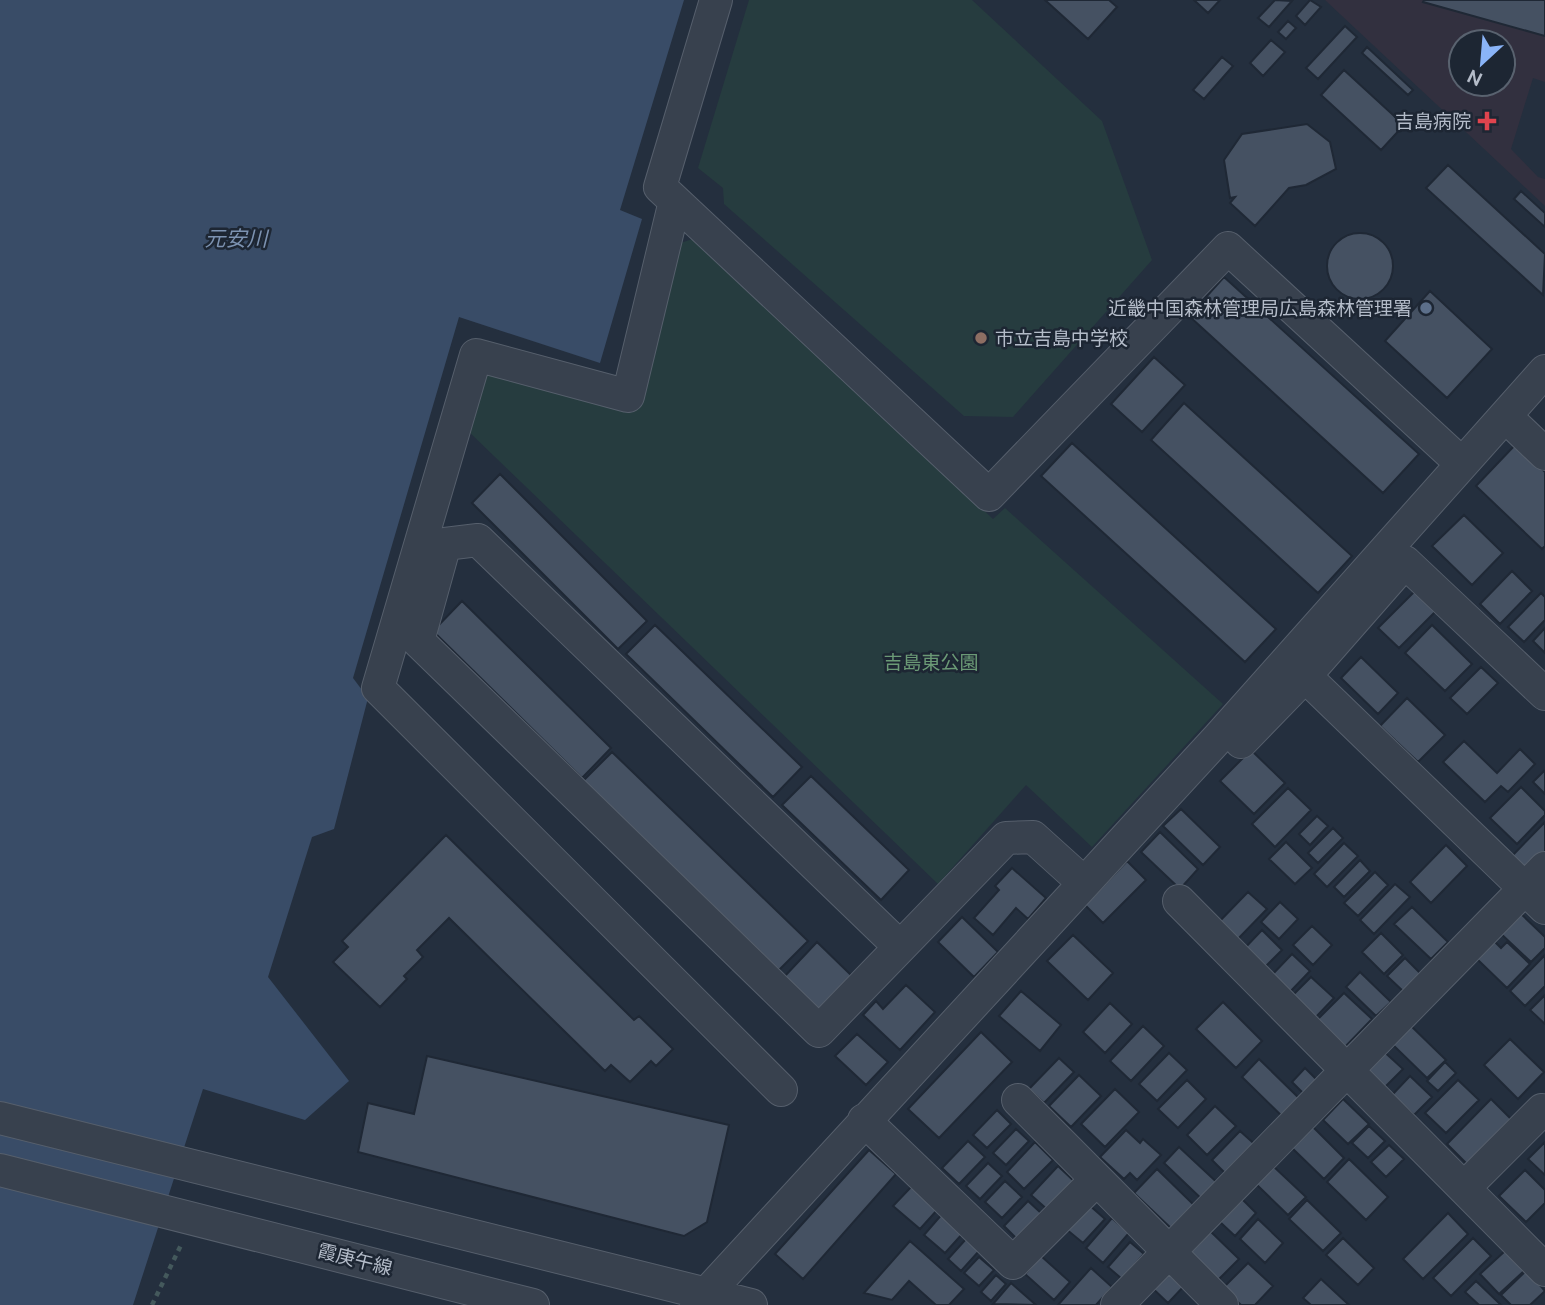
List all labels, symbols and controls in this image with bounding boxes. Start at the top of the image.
north arrow [1447,28,1517,98]
text: N [1463,65,1486,91]
place label: 吉島病院 [1395,110,1471,132]
marker: 吉島病院 [1477,111,1497,131]
water label: 元安川 [205,226,269,250]
place label: 近畿中国森林管理局広島森林管理署 [1108,297,1412,319]
marker: 近畿中国森林管理局広島森林管理署 [1418,300,1434,316]
place label: 市立吉島中学校 [995,327,1128,349]
marker: 市立吉島中学校 [973,330,989,346]
park label: 吉島東公園 [883,651,979,673]
street label: 霞庚午線 [315,1239,395,1279]

